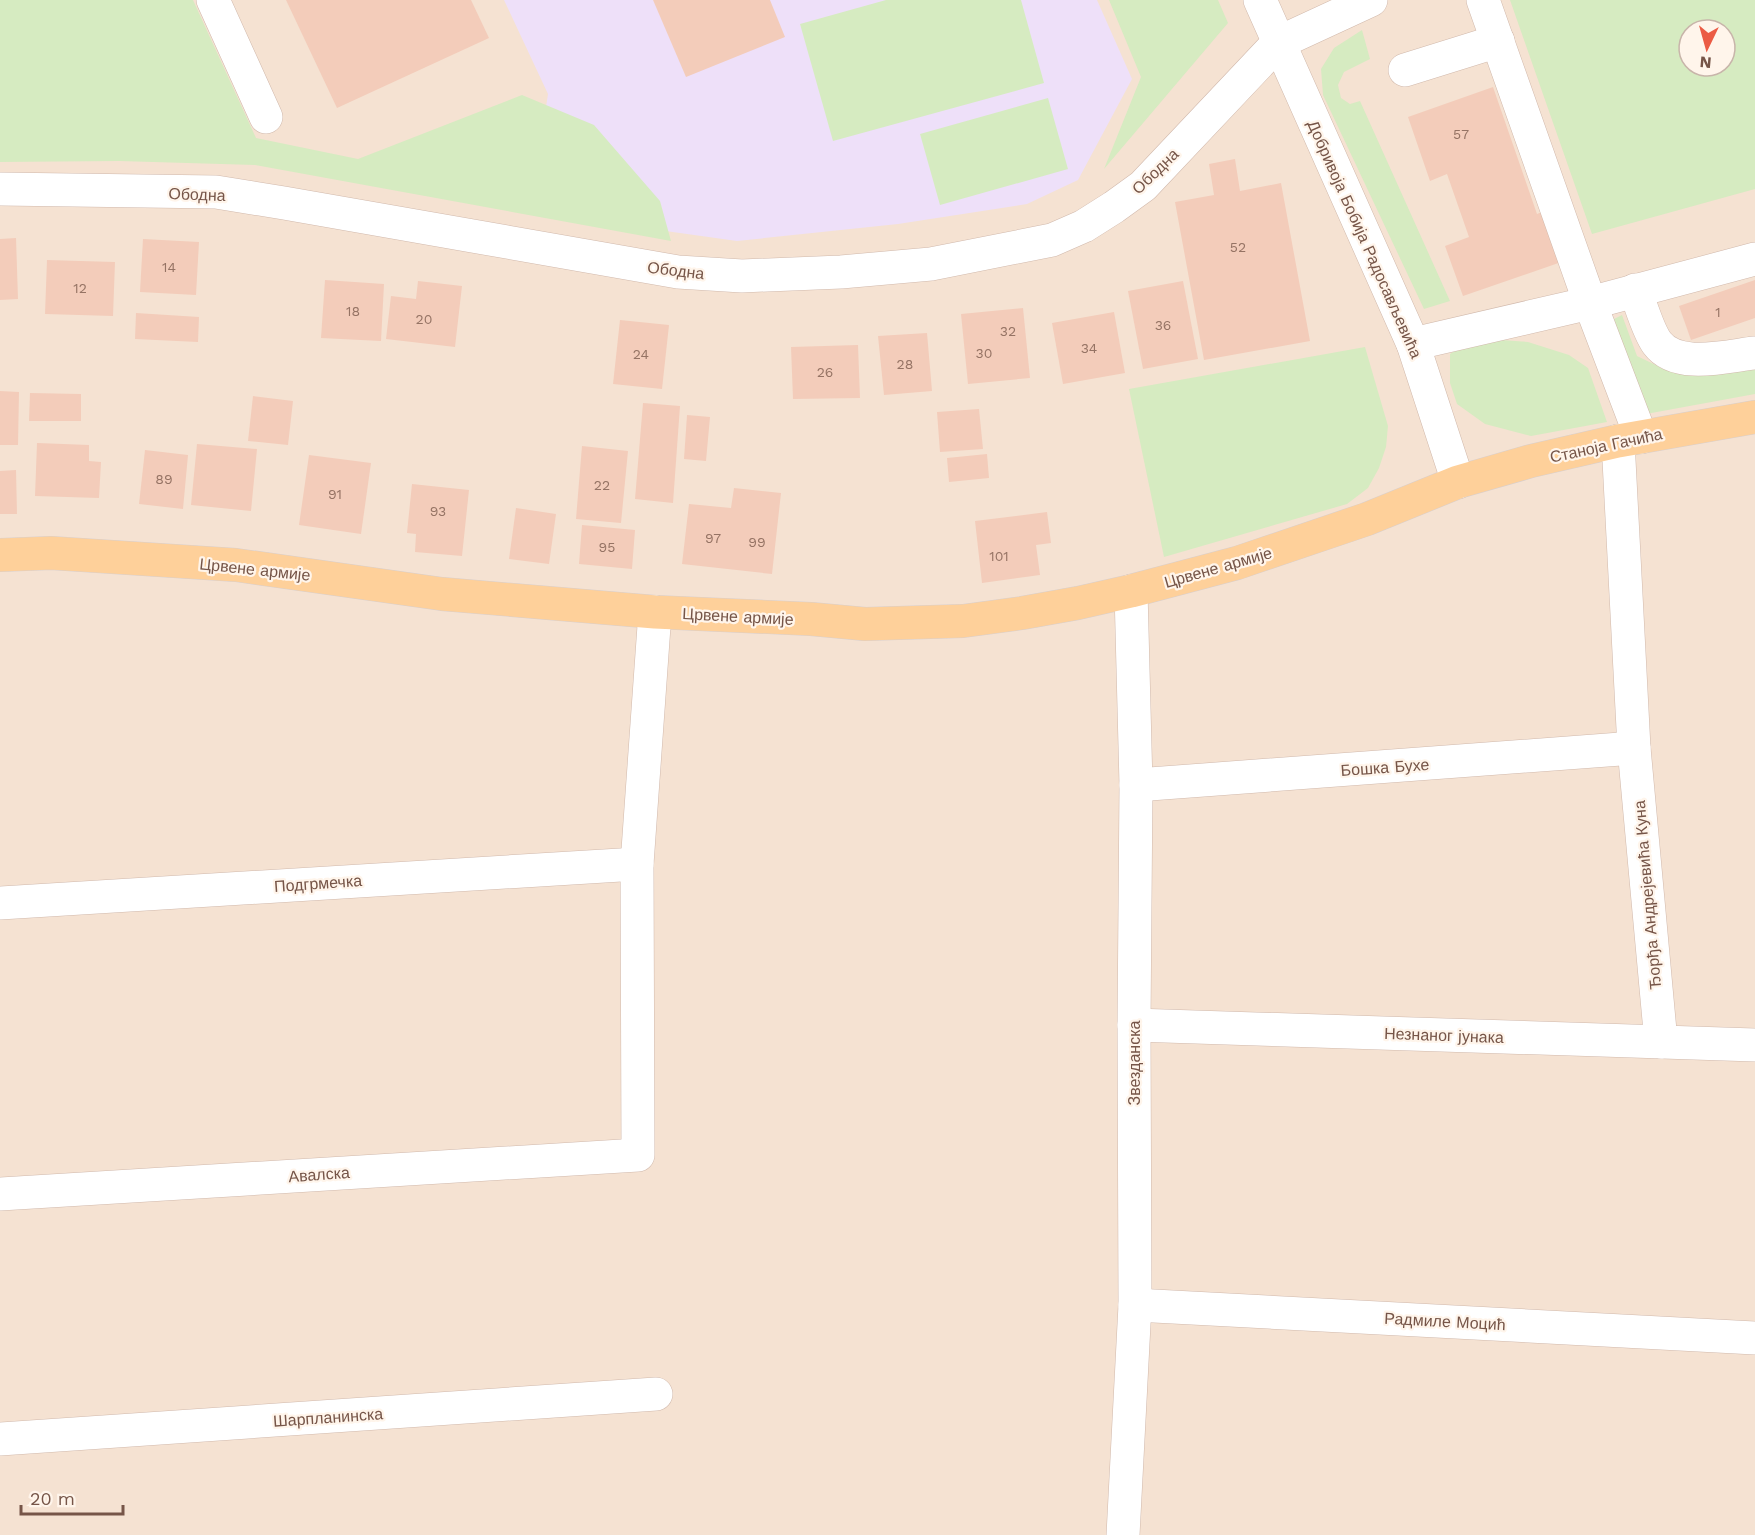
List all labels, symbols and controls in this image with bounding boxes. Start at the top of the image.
north arrow [1677,18,1737,78]
text: N [1699,52,1712,72]
street label: Добривоја Бобија Радосављевића [1303,117,1426,361]
house number: 57 [1453,126,1469,142]
street label: Ободна [1128,145,1183,198]
street label: Ободна [168,184,226,205]
house number: 52 [1230,239,1246,255]
street label: Ободна [646,258,706,283]
house number: 14 [162,259,176,275]
house number: 12 [73,280,87,296]
house number: 18 [346,303,360,319]
house number: 1 [1715,304,1721,320]
house number: 20 [416,311,432,327]
house number: 36 [1155,317,1171,333]
house number: 32 [1000,323,1016,339]
house number: 34 [1081,340,1097,356]
house number: 30 [976,345,992,361]
house number: 24 [633,346,649,362]
house number: 28 [897,356,913,372]
house number: 26 [817,364,833,380]
street label: Станоја Гачића [1548,424,1664,467]
house number: 89 [155,471,173,487]
house number: 22 [594,477,610,493]
house number: 91 [328,486,342,502]
house number: 93 [430,503,446,519]
house number: 97 [705,530,721,546]
house number: 99 [748,534,766,550]
house number: 95 [599,539,615,555]
street label: Црвене армије [1162,543,1274,592]
house number: 101 [989,548,1009,564]
street label: Црвене армије [199,554,311,585]
street label: Црвене армије [682,604,794,629]
street label: Бошка Бухе [1340,755,1430,780]
street label: Ђорђа Андрејевића Куна [1630,800,1665,990]
street label: Подгрмечка [273,871,363,896]
street label: Звезданска [1125,1020,1144,1105]
street label: Незнаног јунака [1384,1024,1504,1047]
street label: Авалска [288,1163,350,1186]
street label: Радмиле Моцић [1384,1309,1506,1334]
street label: Шарпланинска [272,1404,384,1431]
scale bar [21,1478,123,1516]
text: 20 m [30,1488,75,1509]

